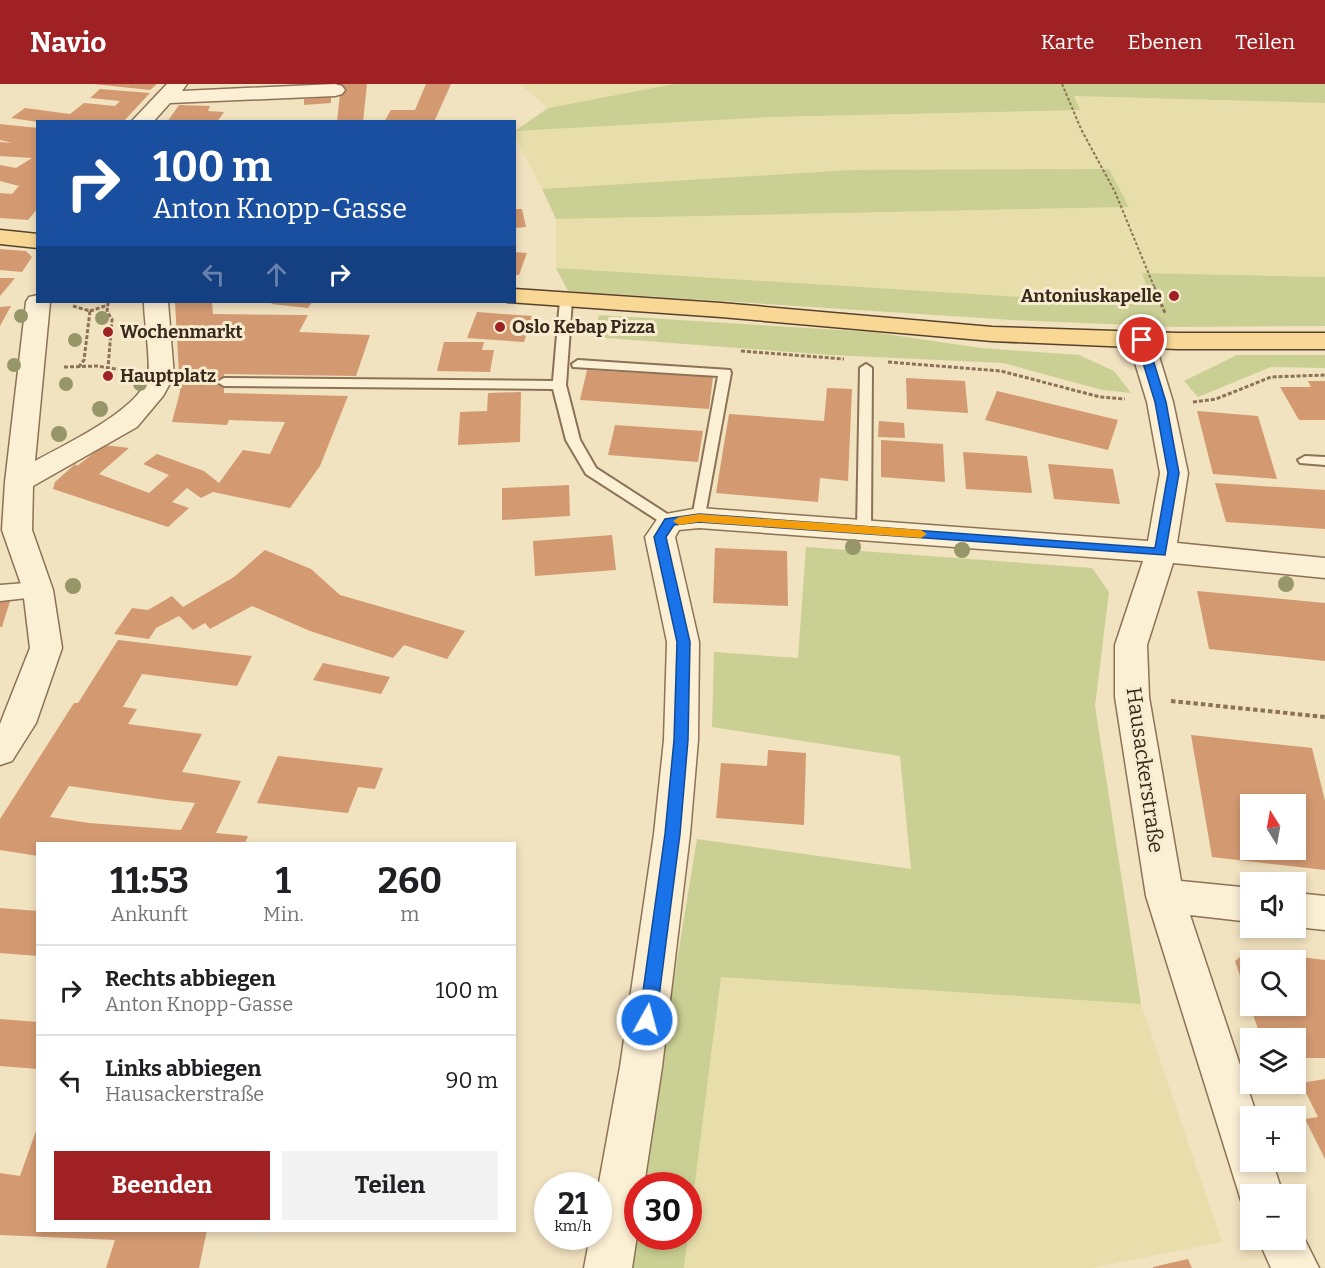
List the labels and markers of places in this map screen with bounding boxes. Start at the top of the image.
place label: Antoniuskapelle [1021,285,1162,307]
marker: Antoniuskapelle [1167,289,1181,303]
pin [1116,314,1167,365]
place label: Oslo Kebap Pizza [512,316,655,338]
marker: Oslo Kebap Pizza [493,320,507,334]
place label: Wochenmarkt [120,321,243,343]
marker: Wochenmarkt [101,325,115,339]
place label: Hauptplatz [120,365,216,387]
marker: Hauptplatz [101,369,115,383]

